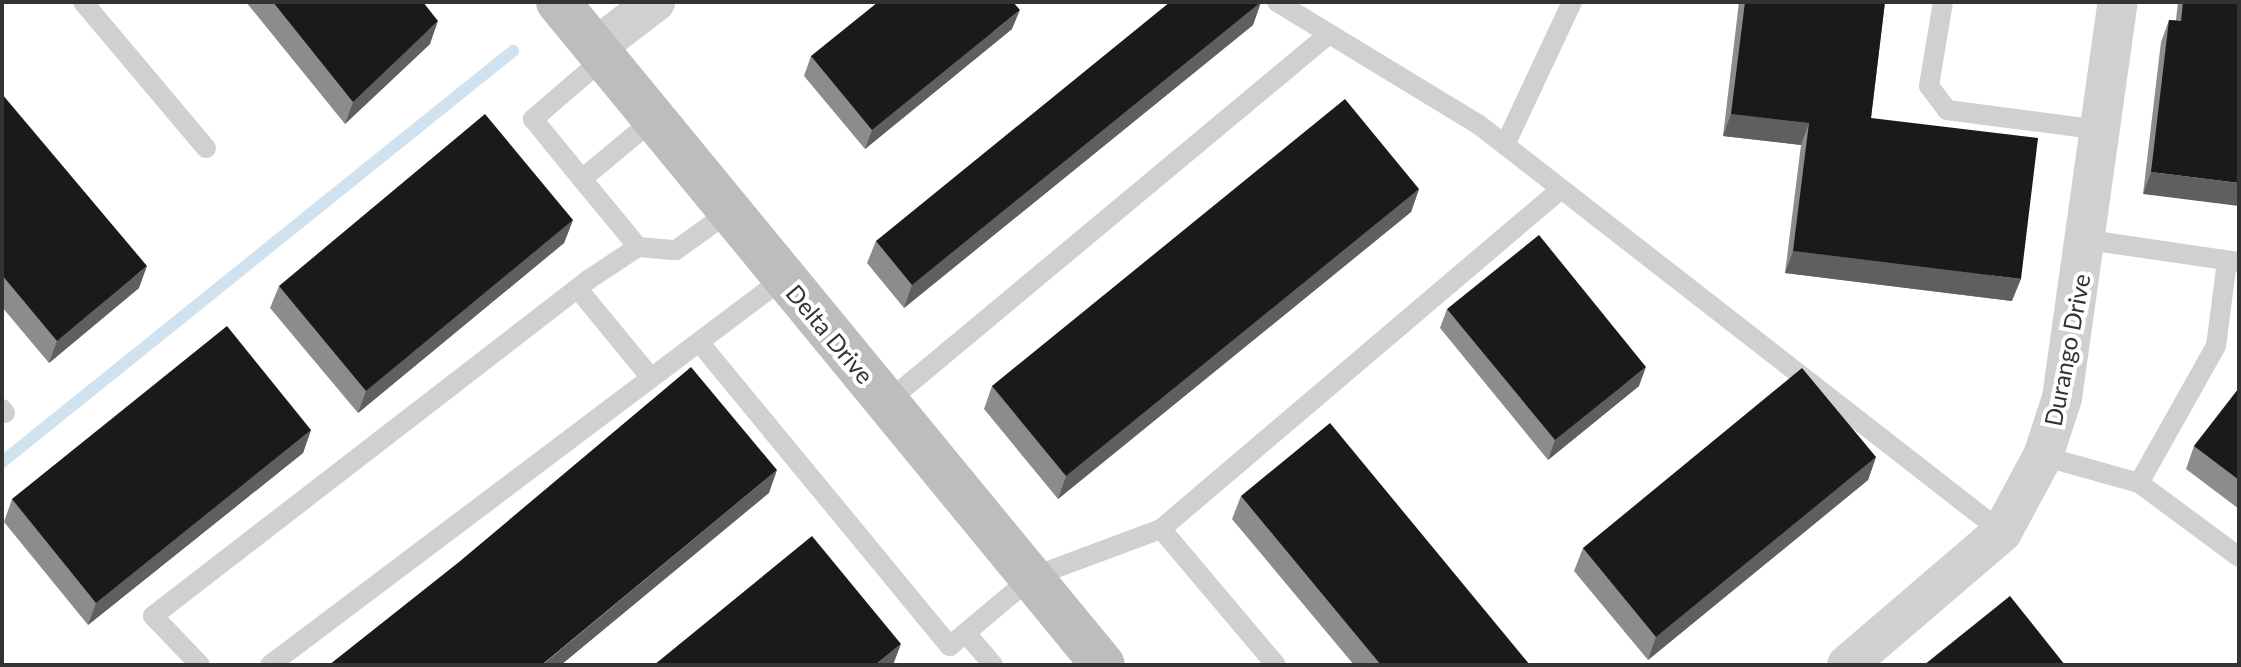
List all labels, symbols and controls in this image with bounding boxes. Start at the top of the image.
street label: Durango Drive [2038,271,2096,429]
street label: Delta Drive [780,279,880,389]

